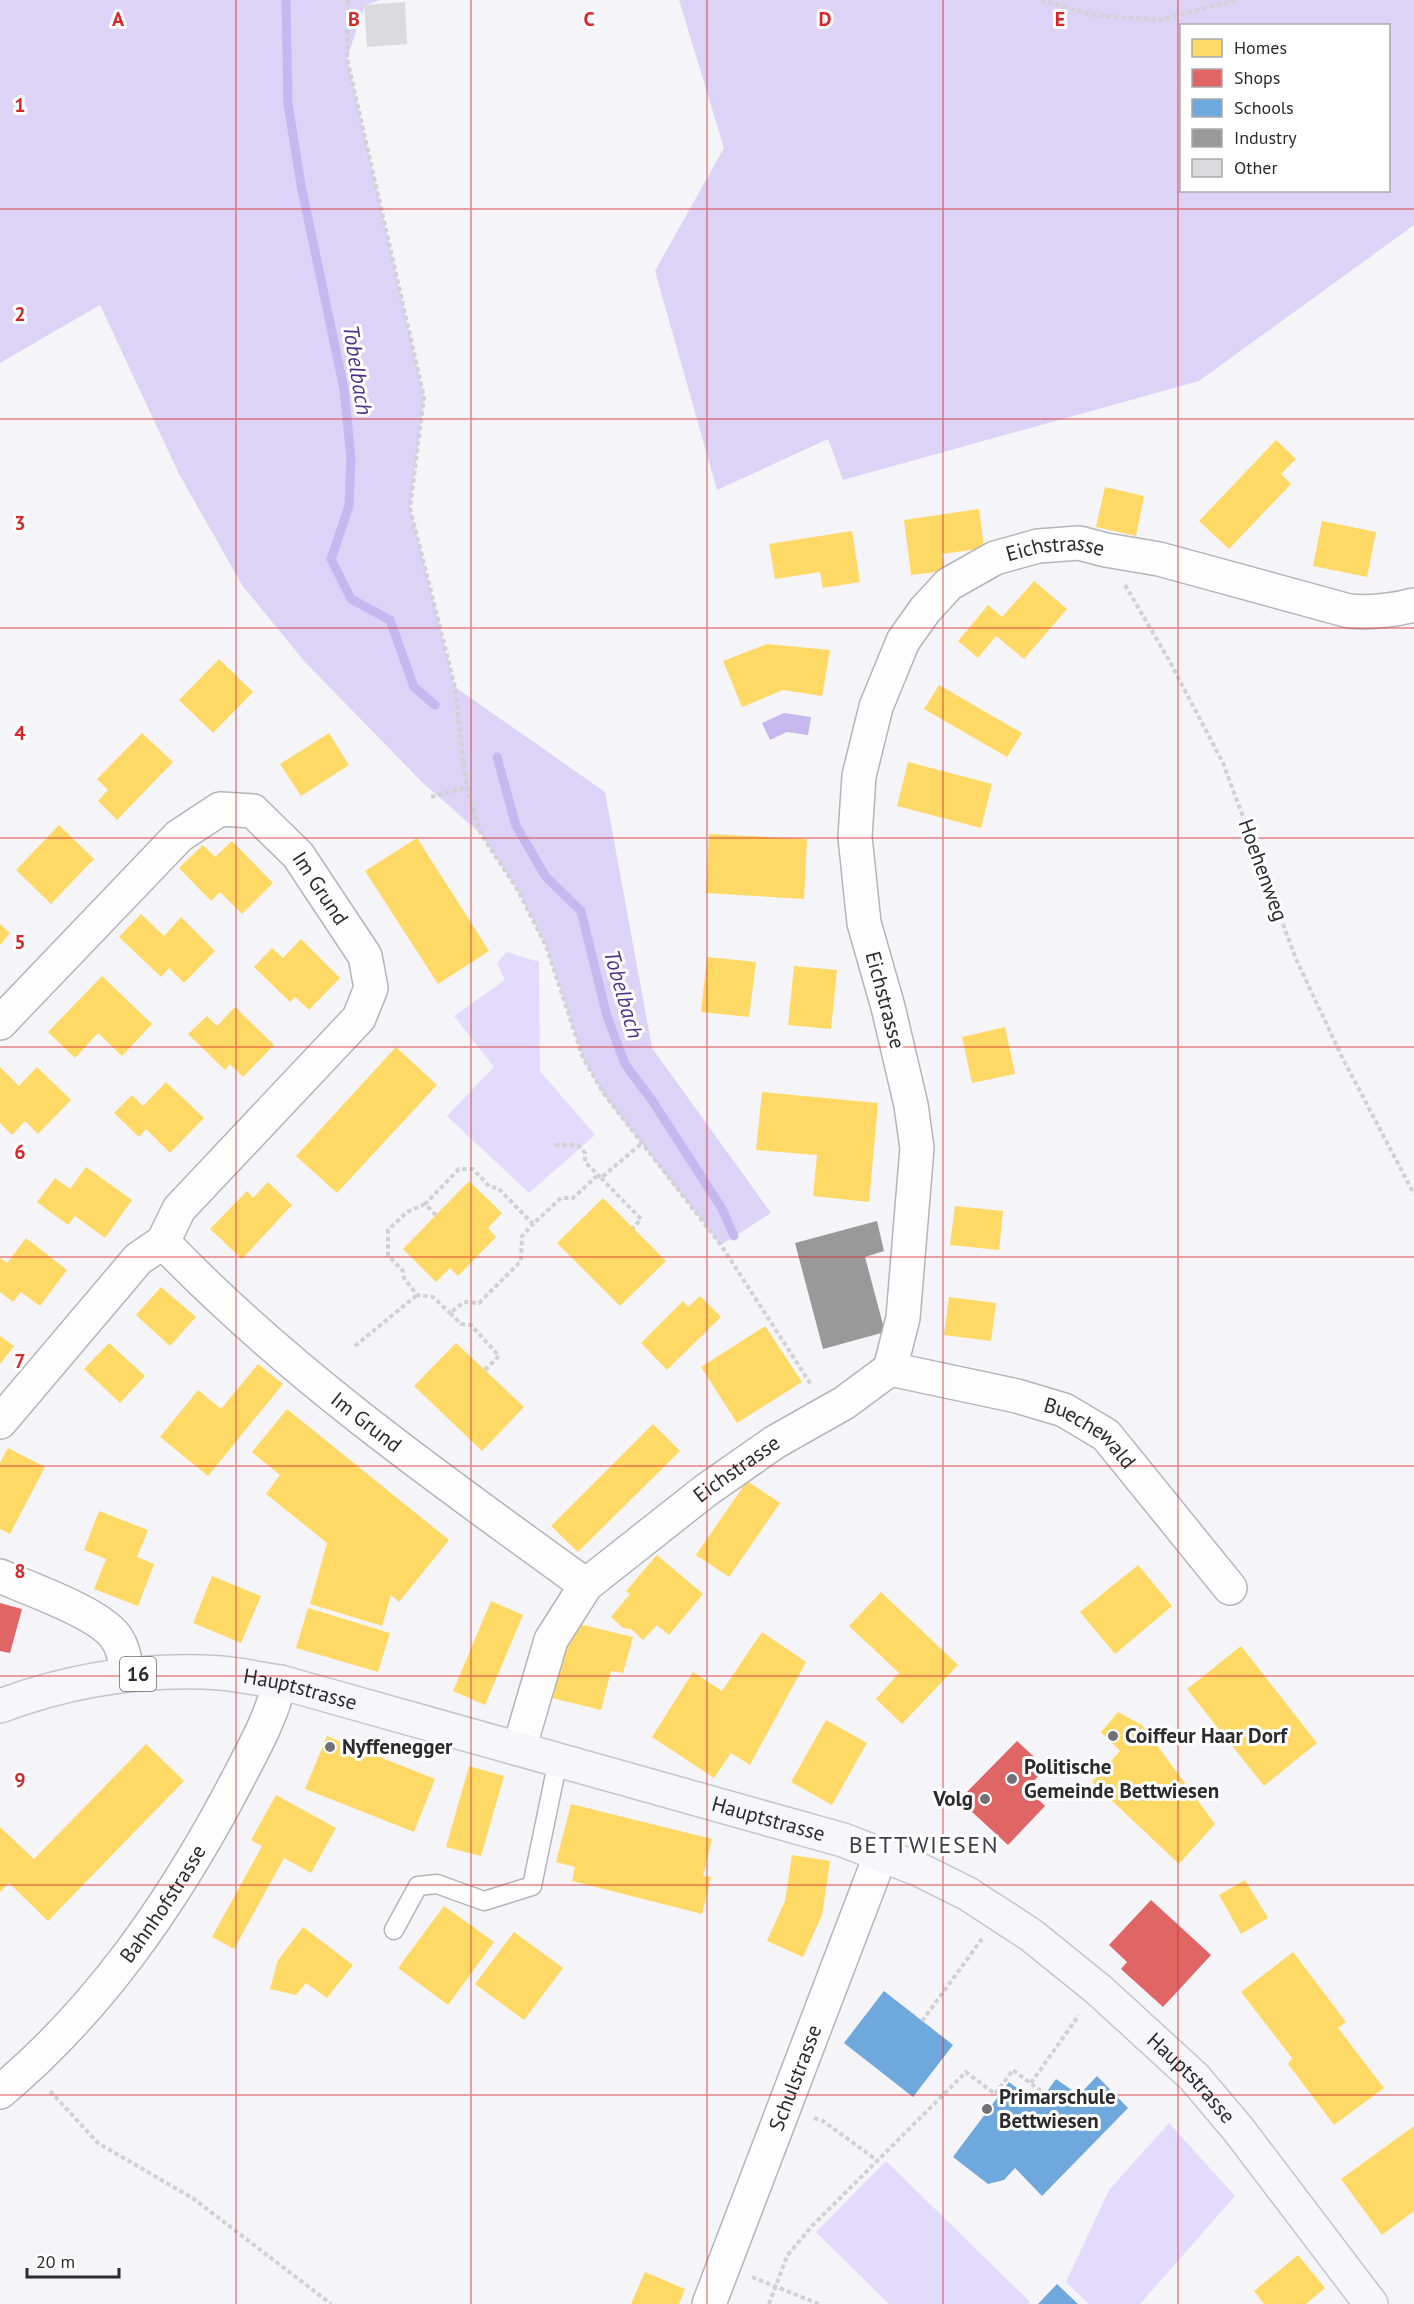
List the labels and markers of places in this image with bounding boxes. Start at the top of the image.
place label: Coiffeur Haar Dorf [1125,1722,1288,1749]
marker: Coiffeur Haar Dorf [1106,1729,1120,1743]
place label: Nyffenegger [342,1733,453,1760]
marker: Nyffenegger [323,1740,337,1754]
place label: Politische Gemeinde Bettwiesen [1024,1753,1219,1804]
marker: Politische Gemeinde Bettwiesen [1005,1772,1019,1786]
place label: Volg [932,1785,973,1812]
marker: Volg [978,1792,992,1806]
place label: Primarschule Bettwiesen [999,2083,1116,2134]
marker: Primarschule Bettwiesen [980,2102,994,2116]

